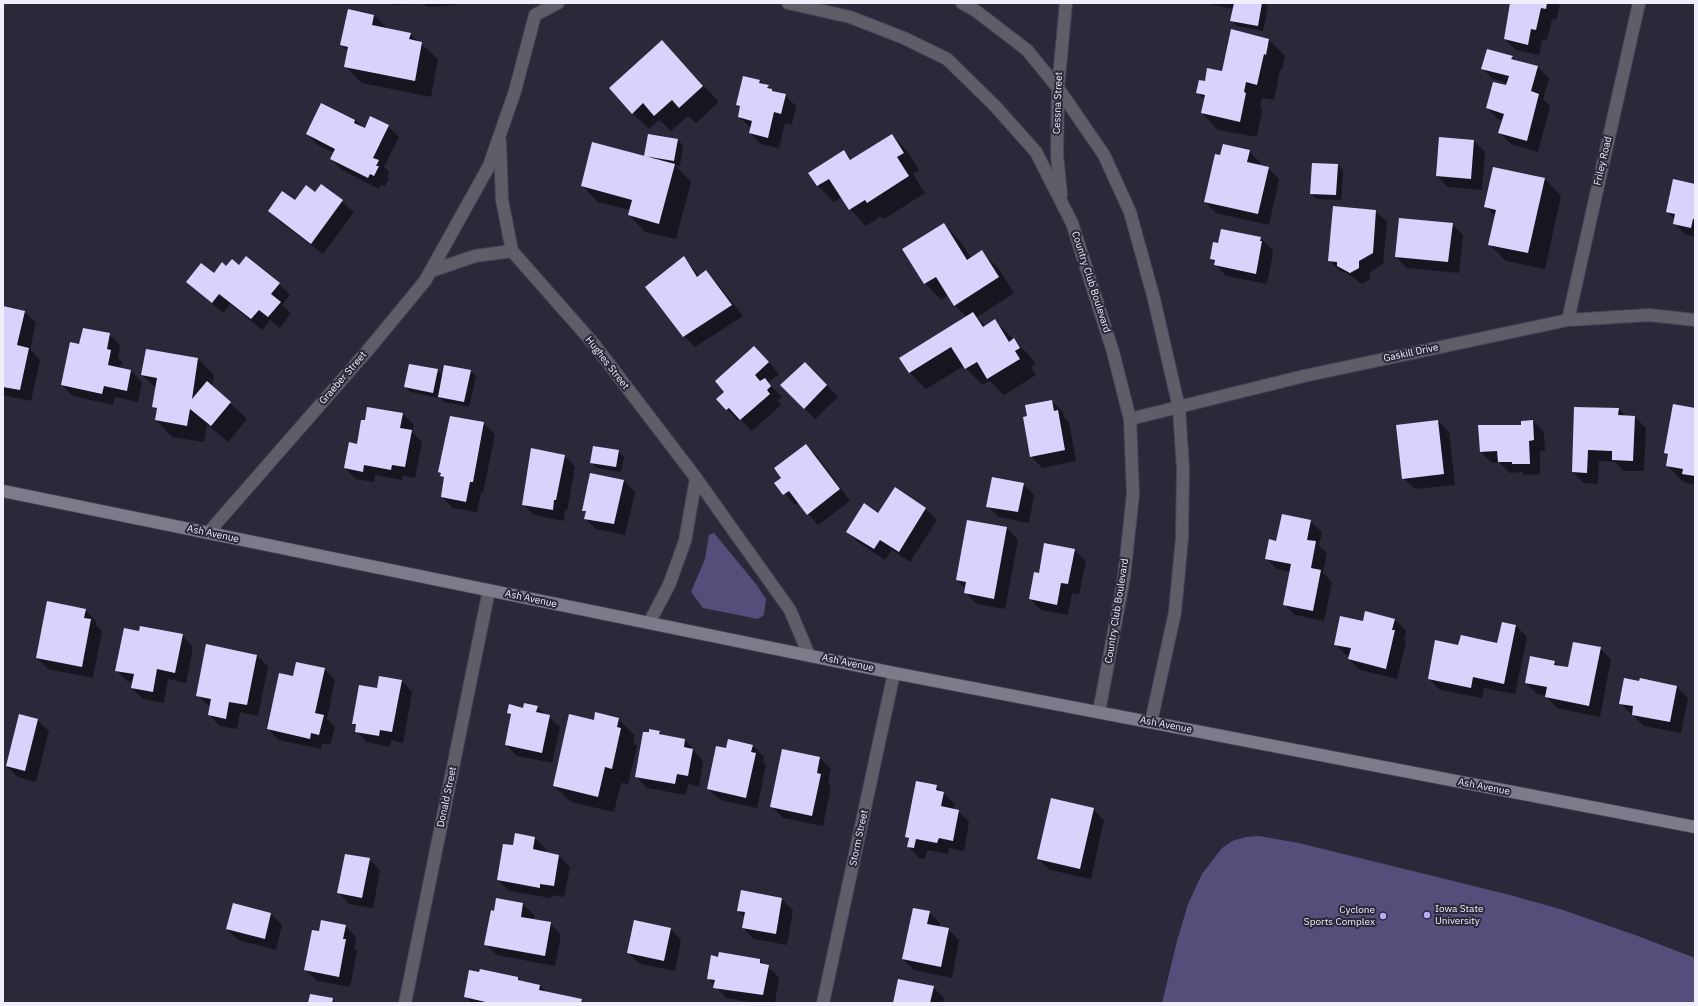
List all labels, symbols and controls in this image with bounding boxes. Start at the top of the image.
street label: Cessna Street [1051,72,1065,134]
street label: Friley Road [1592,135,1614,187]
street label: Country Club Boulevard [1069,230,1113,334]
street label: Hughes Street [583,334,631,392]
street label: Gaskill Drive [1382,341,1440,365]
street label: Graeber Street [317,349,369,407]
street label: Ash Avenue [186,523,240,545]
street label: Country Club Boulevard [1103,558,1131,664]
street label: Ash Avenue [504,588,558,610]
street label: Ash Avenue [821,652,875,674]
street label: Ash Avenue [1139,714,1193,736]
street label: Donald Street [435,766,459,828]
street label: Ash Avenue [1457,776,1511,798]
street label: Storm Street [847,809,871,867]
place label: Iowa State University [1435,903,1483,926]
place label: Cyclone Sports Complex [1304,904,1375,928]
marker: Iowa State University [1422,910,1432,920]
marker: Cyclone Sports Complex [1378,911,1388,921]

